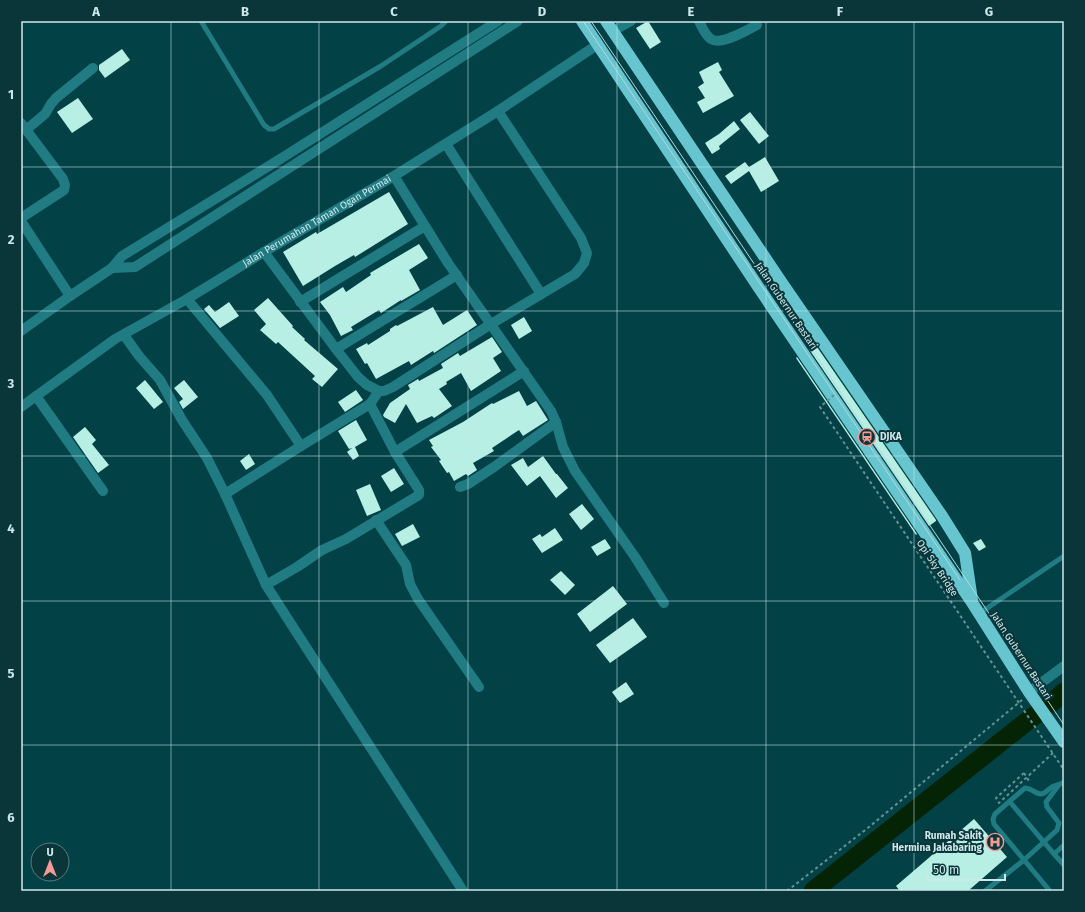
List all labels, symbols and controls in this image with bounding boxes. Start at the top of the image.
text: A [91,4,100,19]
text: B [241,4,249,19]
text: C [390,4,398,19]
text: D [538,4,547,19]
text: E [688,4,695,19]
text: F [837,4,844,19]
text: G [985,4,993,19]
text: 1 [8,87,14,102]
street label: Jalan Perumahan Taman Ogan Permai [241,173,394,269]
text: 2 [8,232,15,247]
street label: Jalan Gubernur Bastari [752,260,820,352]
text: 3 [7,376,15,391]
station icon: DJKA [857,427,877,447]
place label: DJKA [880,431,903,443]
text: 4 [7,521,15,536]
street label: Opi Sky Bridge [914,537,960,599]
street label: Jalan Gubernur Bastari [988,610,1054,702]
text: 5 [8,666,15,681]
text: 6 [7,810,15,825]
place label: Rumah Sakit Hermina Jakabaring [892,830,982,854]
hospital icon: Rumah Sakit Hermina Jakabaring [985,832,1005,852]
north arrow [30,842,70,882]
text: U [46,846,54,859]
scale bar [927,856,1005,882]
text: 50 m [933,863,959,877]

